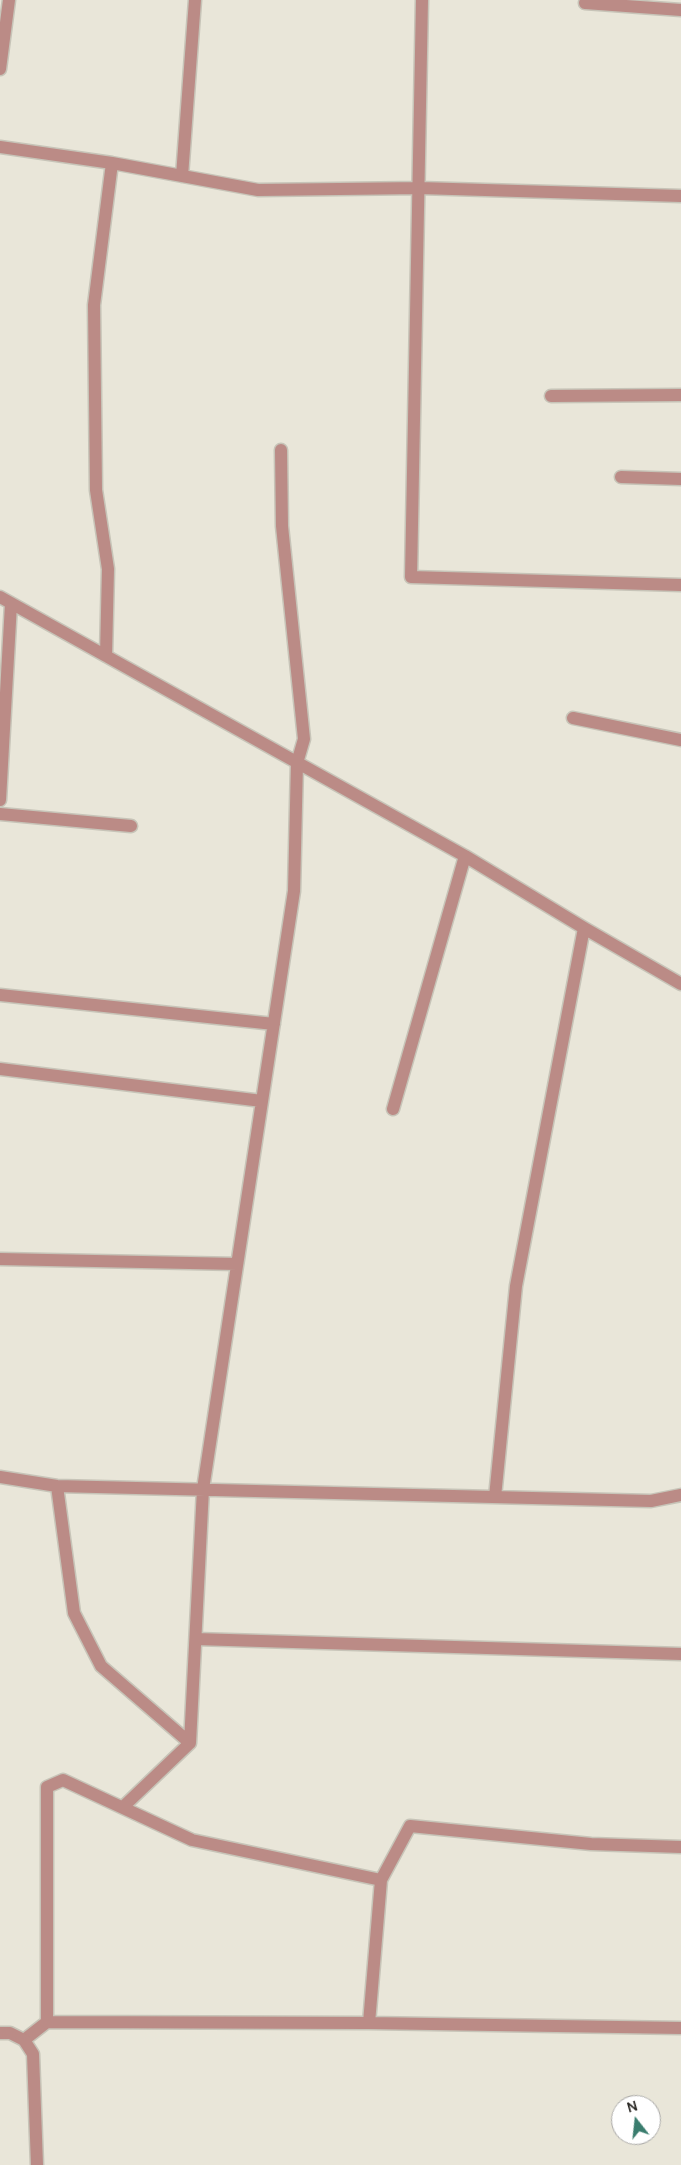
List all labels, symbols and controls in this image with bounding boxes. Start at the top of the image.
north arrow [611,2095,661,2145]
text: N [625,2096,639,2117]

